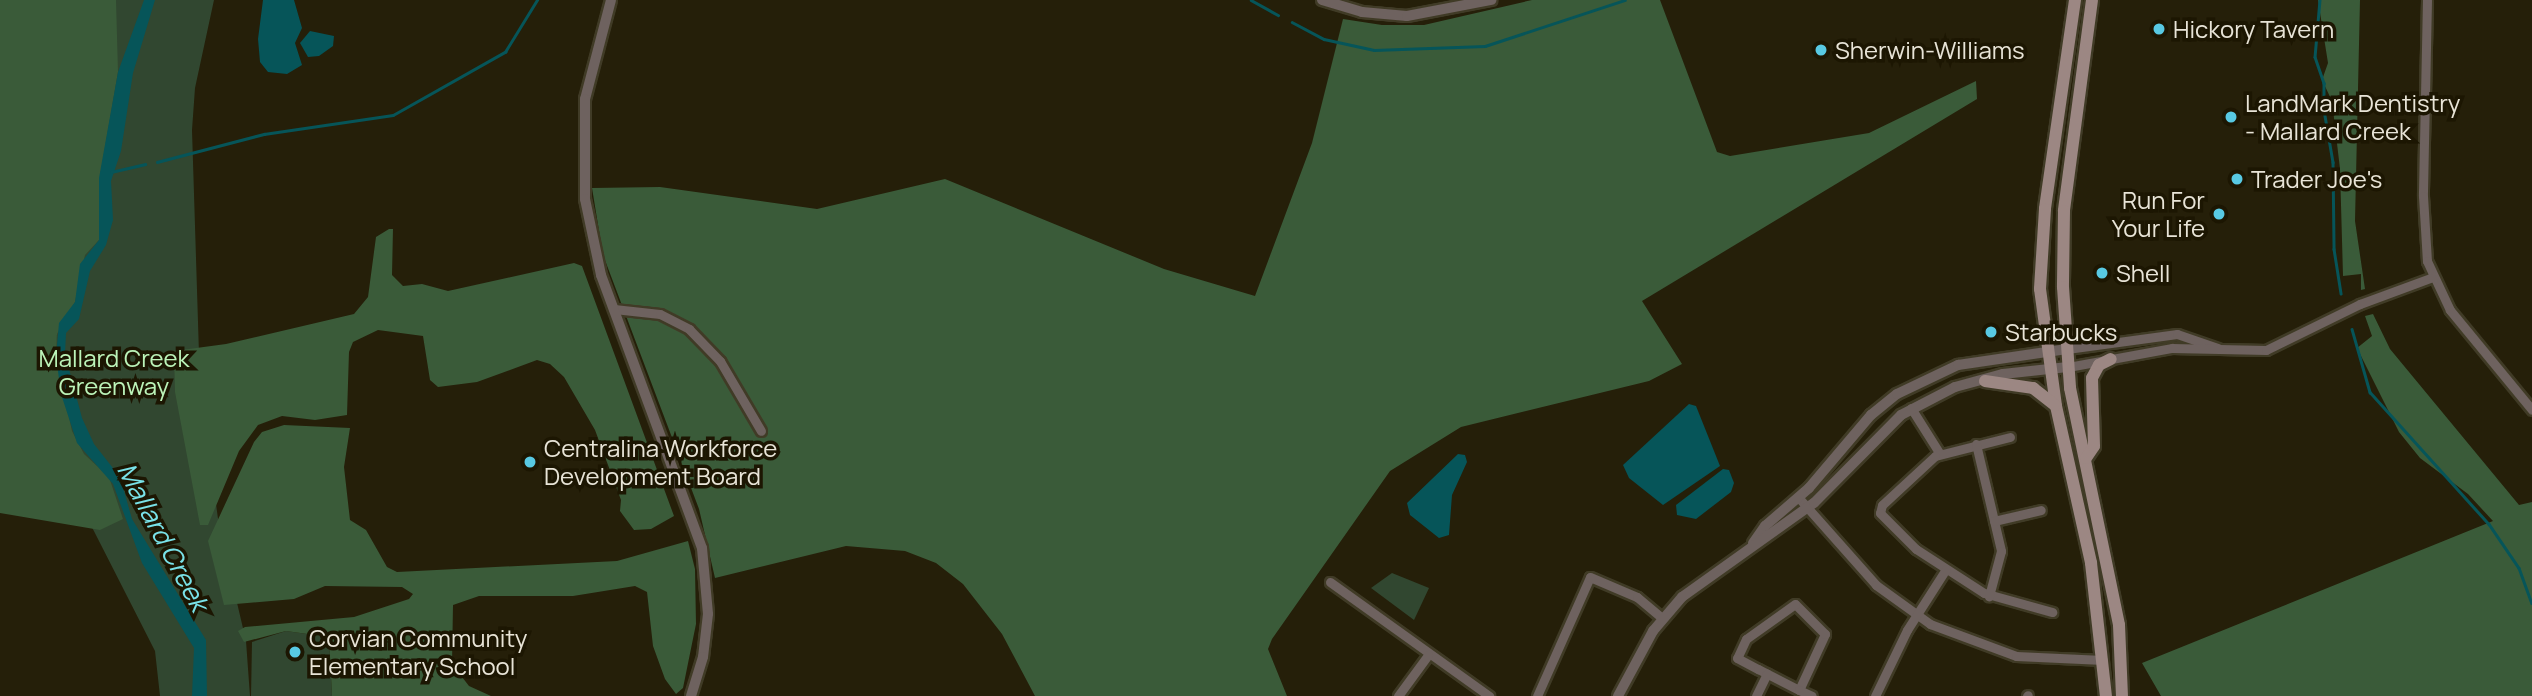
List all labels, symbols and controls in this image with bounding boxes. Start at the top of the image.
place label: Hickory Tavern [2173,15,2334,43]
marker: Hickory Tavern [2151,21,2167,37]
place label: Sherwin-Williams [1835,36,2025,64]
marker: Sherwin-Williams [1813,42,1829,58]
place label: LandMark Dentistry - Mallard Creek [2245,89,2460,145]
marker: LandMark Dentistry - Mallard Creek [2223,109,2239,125]
place label: Trader Joe's [2251,165,2382,193]
marker: Trader Joe's [2229,171,2245,187]
place label: Run For Your Life [2112,186,2205,242]
marker: Run For Your Life [2211,206,2227,222]
place label: Shell [2116,259,2170,287]
marker: Shell [2094,265,2110,281]
place label: Starbucks [2005,318,2117,346]
marker: Starbucks [1983,324,1999,340]
park label: Mallard Creek Greenway [38,344,190,400]
place label: Centralina Workforce Development Board [544,434,777,490]
marker: Centralina Workforce Development Board [522,454,538,470]
water label: Mallard Creek [111,457,215,617]
place label: Corvian Community Elementary School [309,624,527,680]
marker: Corvian Community Elementary School [287,644,303,660]

